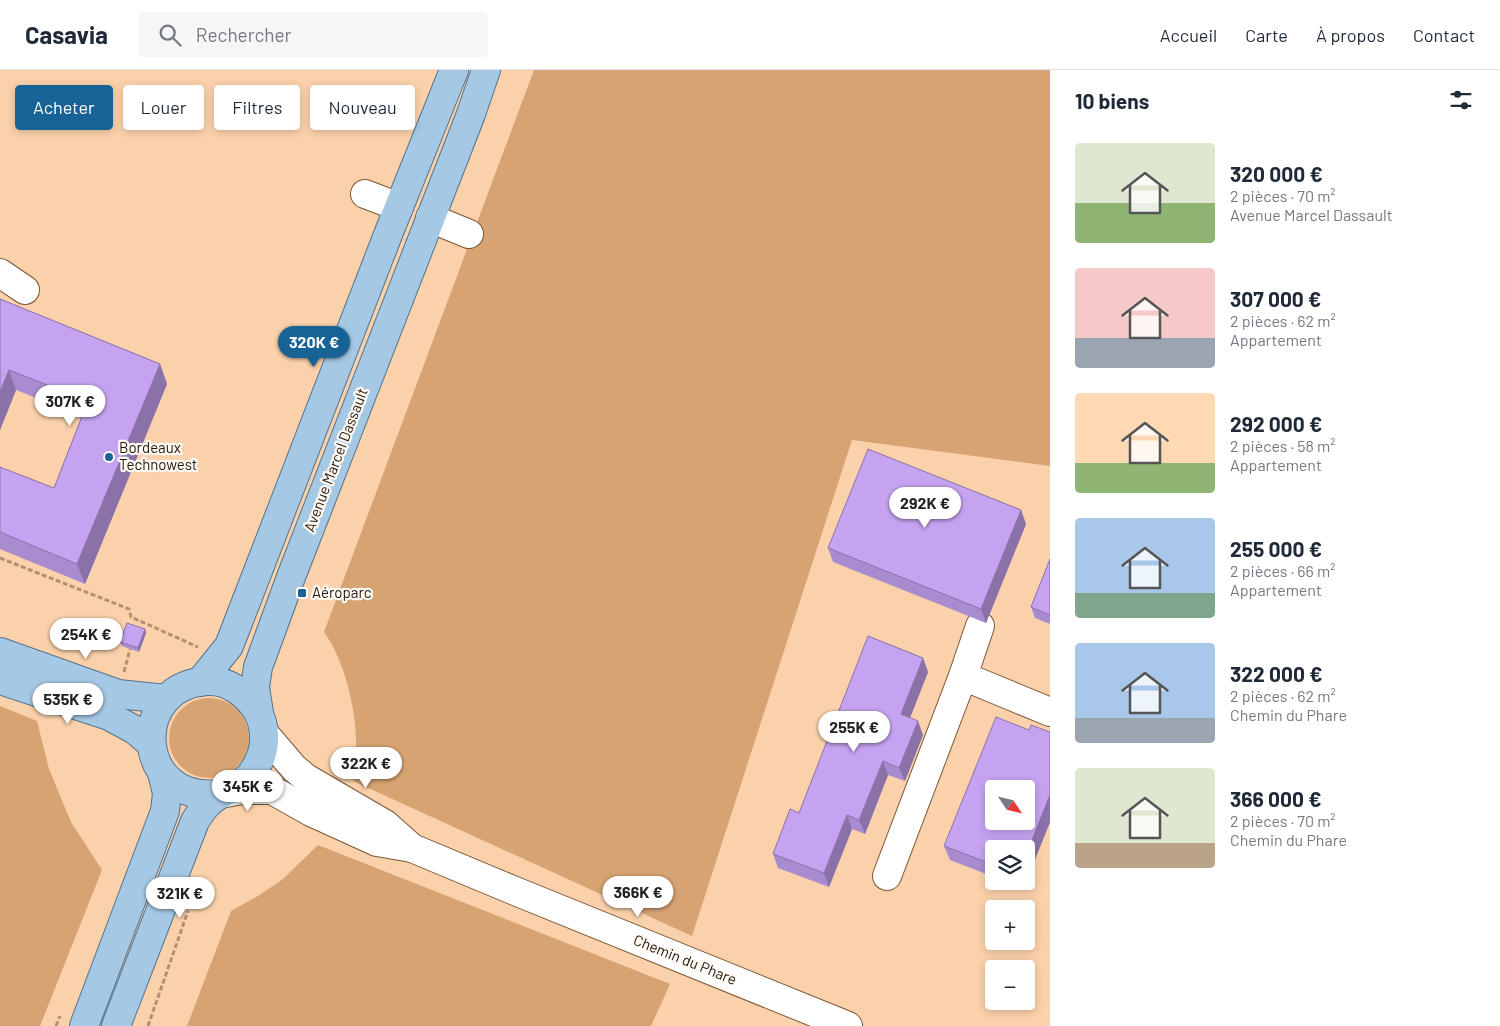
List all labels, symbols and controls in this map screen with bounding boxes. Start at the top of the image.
search box [138,12,488,57]
text: Casavia [25,20,108,49]
icon: search [156,21,184,49]
text: Rechercher [196,23,292,46]
text: Accueil [1160,24,1217,46]
text: Carte [1245,24,1288,46]
text: À propos [1316,24,1385,46]
text: Contact [1413,24,1475,46]
chip: Acheter [15,85,113,130]
chip: Louer [123,85,204,130]
chip: Filtres [214,85,300,130]
chip: Nouveau [310,85,415,130]
icon: filters [1447,86,1475,114]
text: 10 biens [1075,88,1149,113]
text: 320 000 € [1230,161,1323,186]
icon: home [1115,163,1175,223]
text: 2 pièces · 70 m² [1230,186,1336,205]
text: Avenue Marcel Dassault [1230,205,1392,224]
text: 307 000 € [1230,286,1321,311]
icon: home [1115,288,1175,348]
text: 2 pièces · 62 m² [1230,311,1336,330]
pin: 320K € [273,326,355,368]
text: Appartement [1230,330,1322,349]
text: 320K € [289,332,339,351]
pin: 307K € [29,384,111,427]
street label: Avenue Marcel Dassault [299,385,371,534]
text: 307K € [45,391,95,410]
text: 292 000 € [1230,411,1322,436]
icon: home [1115,413,1175,473]
text: 2 pièces · 58 m² [1230,436,1336,455]
place label: Bordeaux Technowest [119,438,197,473]
marker: Bordeaux Technowest [103,451,115,463]
text: Appartement [1230,455,1322,474]
pin: 292K € [884,486,966,529]
text: 292K € [900,493,950,512]
text: 255 000 € [1230,536,1322,561]
icon: home [1115,538,1175,598]
text: 2 pièces · 66 m² [1230,561,1335,580]
text: Appartement [1230,580,1322,599]
place label: Aéroparc [312,583,372,601]
marker: Aéroparc [296,587,308,599]
pin: 254K € [45,618,127,660]
text: 254K € [61,624,111,643]
text: 322 000 € [1230,661,1322,686]
icon: home [1115,663,1175,723]
pin: 535K € [27,682,109,725]
text: 2 pièces · 62 m² [1230,686,1336,705]
text: 535K € [43,689,93,708]
text: Chemin du Phare [1230,705,1347,724]
pin: 255K € [813,710,895,753]
text: 255K € [829,717,879,736]
pin: 322K € [325,746,407,789]
text: 322K € [341,753,391,772]
pin: 345K € [207,770,289,812]
text: 345K € [223,776,273,795]
north arrow [985,780,1035,830]
map controls [985,780,1035,1010]
text: 366 000 € [1230,786,1322,811]
icon: home [1115,788,1175,848]
text: 2 pièces · 70 m² [1230,811,1336,830]
text: Chemin du Phare [1230,830,1347,849]
button: layers [985,840,1035,890]
pin: 321K € [139,876,221,919]
pin: 366K € [597,876,679,918]
text: 366K € [613,882,663,901]
text: 321K € [157,883,203,902]
button: + [985,900,1035,950]
street label: Chemin du Phare [631,930,740,988]
button: − [985,960,1035,1010]

